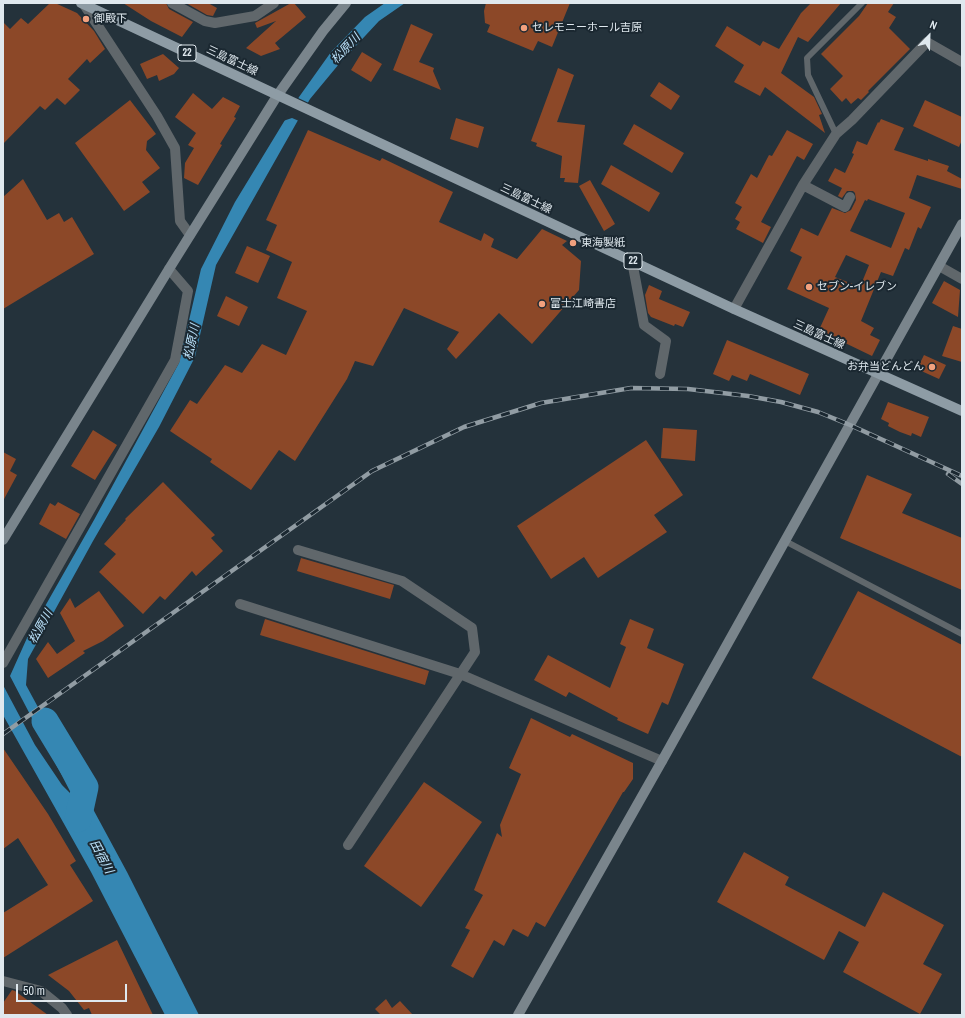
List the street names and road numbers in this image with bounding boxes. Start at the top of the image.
street label: 三島富士線 [204,43,260,79]
road number: 22 [178,45,196,61]
street label: 三島富士線 [498,181,554,217]
road number: 22 [624,253,642,269]
street label: 三島富士線 [791,318,847,352]

